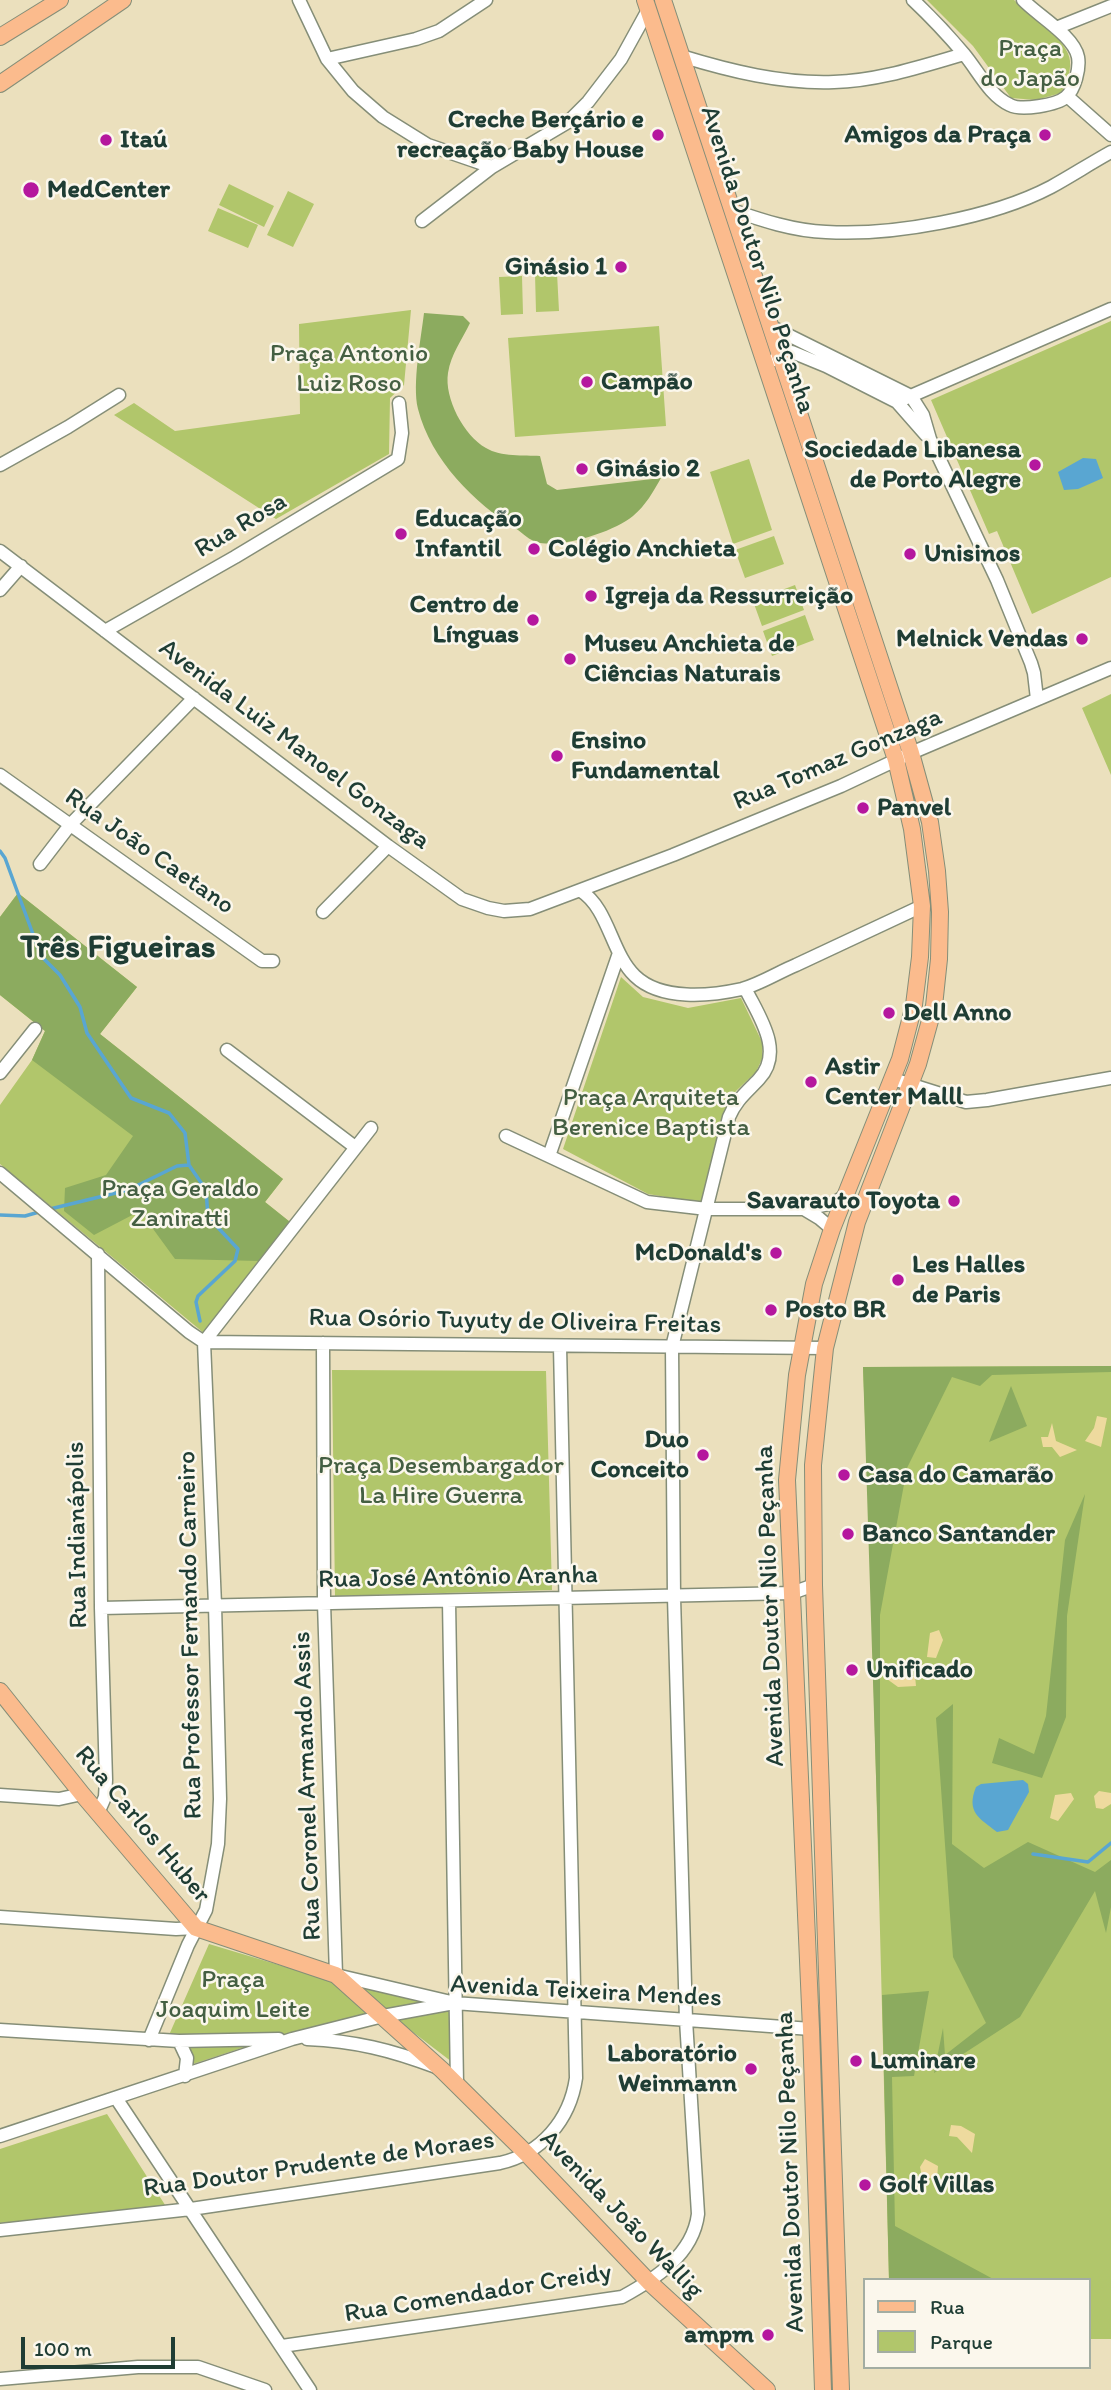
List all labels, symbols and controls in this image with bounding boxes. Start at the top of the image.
park label: Praça do Japão [980,33,1080,94]
street label: Avenida Doutor Nilo Peçanha [692,102,822,418]
place label: Creche Berçário e recreação Baby House [397,104,644,166]
place label: Amigos da Praça [844,119,1031,151]
place label: Itaú [120,124,167,156]
marker: Creche Berçário e recreação Baby House [650,127,666,143]
marker: Amigos da Praça [1037,127,1053,143]
marker: Itaú [98,132,114,148]
place label: MedCenter [47,174,170,206]
marker: MedCenter [21,180,41,200]
place label: Ginásio 1 [505,251,607,283]
marker: Ginásio 1 [613,259,629,275]
park label: Praça Antonio Luiz Roso [270,338,428,400]
place label: Campão [601,366,693,398]
marker: Campão [579,374,595,390]
place label: Sociedade Libanesa de Porto Alegre [804,434,1021,496]
place label: Ginásio 2 [596,453,700,485]
marker: Sociedade Libanesa de Porto Alegre [1027,457,1043,473]
marker: Ginásio 2 [574,461,590,477]
street label: Rua Rosa [189,486,293,566]
place label: Educação Infantil [415,503,522,564]
marker: Educação Infantil [393,526,409,542]
place label: Colégio Anchieta [548,533,736,565]
place label: Unisinos [924,538,1020,570]
marker: Colégio Anchieta [526,541,542,557]
marker: Unisinos [902,546,918,562]
place label: Igreja da Ressurreição [605,580,853,612]
marker: Igreja da Ressurreição [583,588,599,604]
place label: Centro de Línguas [409,589,519,650]
marker: Centro de Línguas [525,612,541,628]
place label: Melnick Vendas [896,623,1068,655]
place label: Museu Anchieta de Ciências Naturais [584,628,795,690]
marker: Melnick Vendas [1074,631,1090,647]
street label: Avenida Luiz Manoel Gonzaga [152,633,436,857]
marker: Museu Anchieta de Ciências Naturais [562,651,578,667]
street label: Rua Tomaz Gonzaga [729,702,947,818]
place label: Ensino Fundamental [571,725,720,786]
marker: Ensino Fundamental [549,748,565,764]
street label: Rua João Caetano [58,782,240,922]
place label: Panvel [877,792,951,824]
marker: Panvel [855,800,871,816]
district label: Três Figueiras [20,929,216,969]
place label: Dell Anno [903,997,1012,1029]
marker: Dell Anno [881,1005,897,1021]
place label: Astir Center Malll [825,1051,963,1112]
marker: Astir Center Malll [803,1074,819,1090]
park label: Praça Arquiteta Berenice Baptista [552,1082,750,1144]
park label: Praça Geraldo Zaniratti [101,1173,259,1234]
place label: Savarauto Toyota [747,1185,940,1217]
marker: Savarauto Toyota [946,1193,962,1209]
place label: McDonald's [635,1237,762,1269]
marker: McDonald's [768,1245,784,1261]
place label: Les Halles de Paris [912,1249,1025,1310]
marker: Les Halles de Paris [890,1272,906,1288]
place label: Posto BR [785,1294,886,1326]
marker: Posto BR [763,1302,779,1318]
street label: Rua Osório Tuyuty de Oliveira Freitas [308,1303,722,1341]
place label: Duo Conceito [590,1424,689,1486]
street label: Rua Indianápolis [61,1441,95,1629]
street label: Avenida Doutor Nilo Peçanha [750,1445,792,1767]
marker: Duo Conceito [695,1447,711,1463]
street label: Rua Professor Fernando Carneiro [172,1450,210,1820]
park label: Praça Desembargador La Hire Guerra [318,1450,564,1512]
place label: Casa do Camarão [858,1459,1053,1491]
marker: Casa do Camarão [836,1467,852,1483]
place label: Banco Santander [862,1518,1055,1550]
marker: Banco Santander [840,1526,856,1542]
street label: Rua José Antônio Aranha [318,1560,598,1596]
street label: Rua Coronel Armando Assis [287,1631,329,1941]
place label: Unificado [866,1654,973,1686]
marker: Unificado [844,1662,860,1678]
street label: Rua Carlos Huber [67,1740,217,1910]
park label: Praça Joaquim Leite [156,1964,310,2025]
street label: Avenida Teixeira Mendes [449,1969,723,2015]
street label: Avenida Doutor Nilo Peçanha [770,2011,812,2333]
place label: Laboratório Weinmann [607,2038,737,2100]
place label: Luminare [870,2045,976,2077]
marker: Luminare [848,2053,864,2069]
marker: Laboratório Weinmann [743,2061,759,2077]
street label: Avenida João Wallig [533,2124,709,2306]
street label: Rua Doutor Prudente de Moraes [141,2125,497,2205]
place label: Golf Villas [879,2169,994,2201]
marker: Golf Villas [857,2177,873,2193]
street label: Rua Comendador Creidy [342,2257,614,2331]
legend [862,2278,1090,2369]
text: Rua [930,2294,965,2319]
place label: ampm [684,2319,754,2351]
scale bar [24,2324,178,2368]
marker: ampm [760,2327,776,2343]
text: Parque [930,2329,993,2354]
text: 100 m [34,2336,92,2361]

